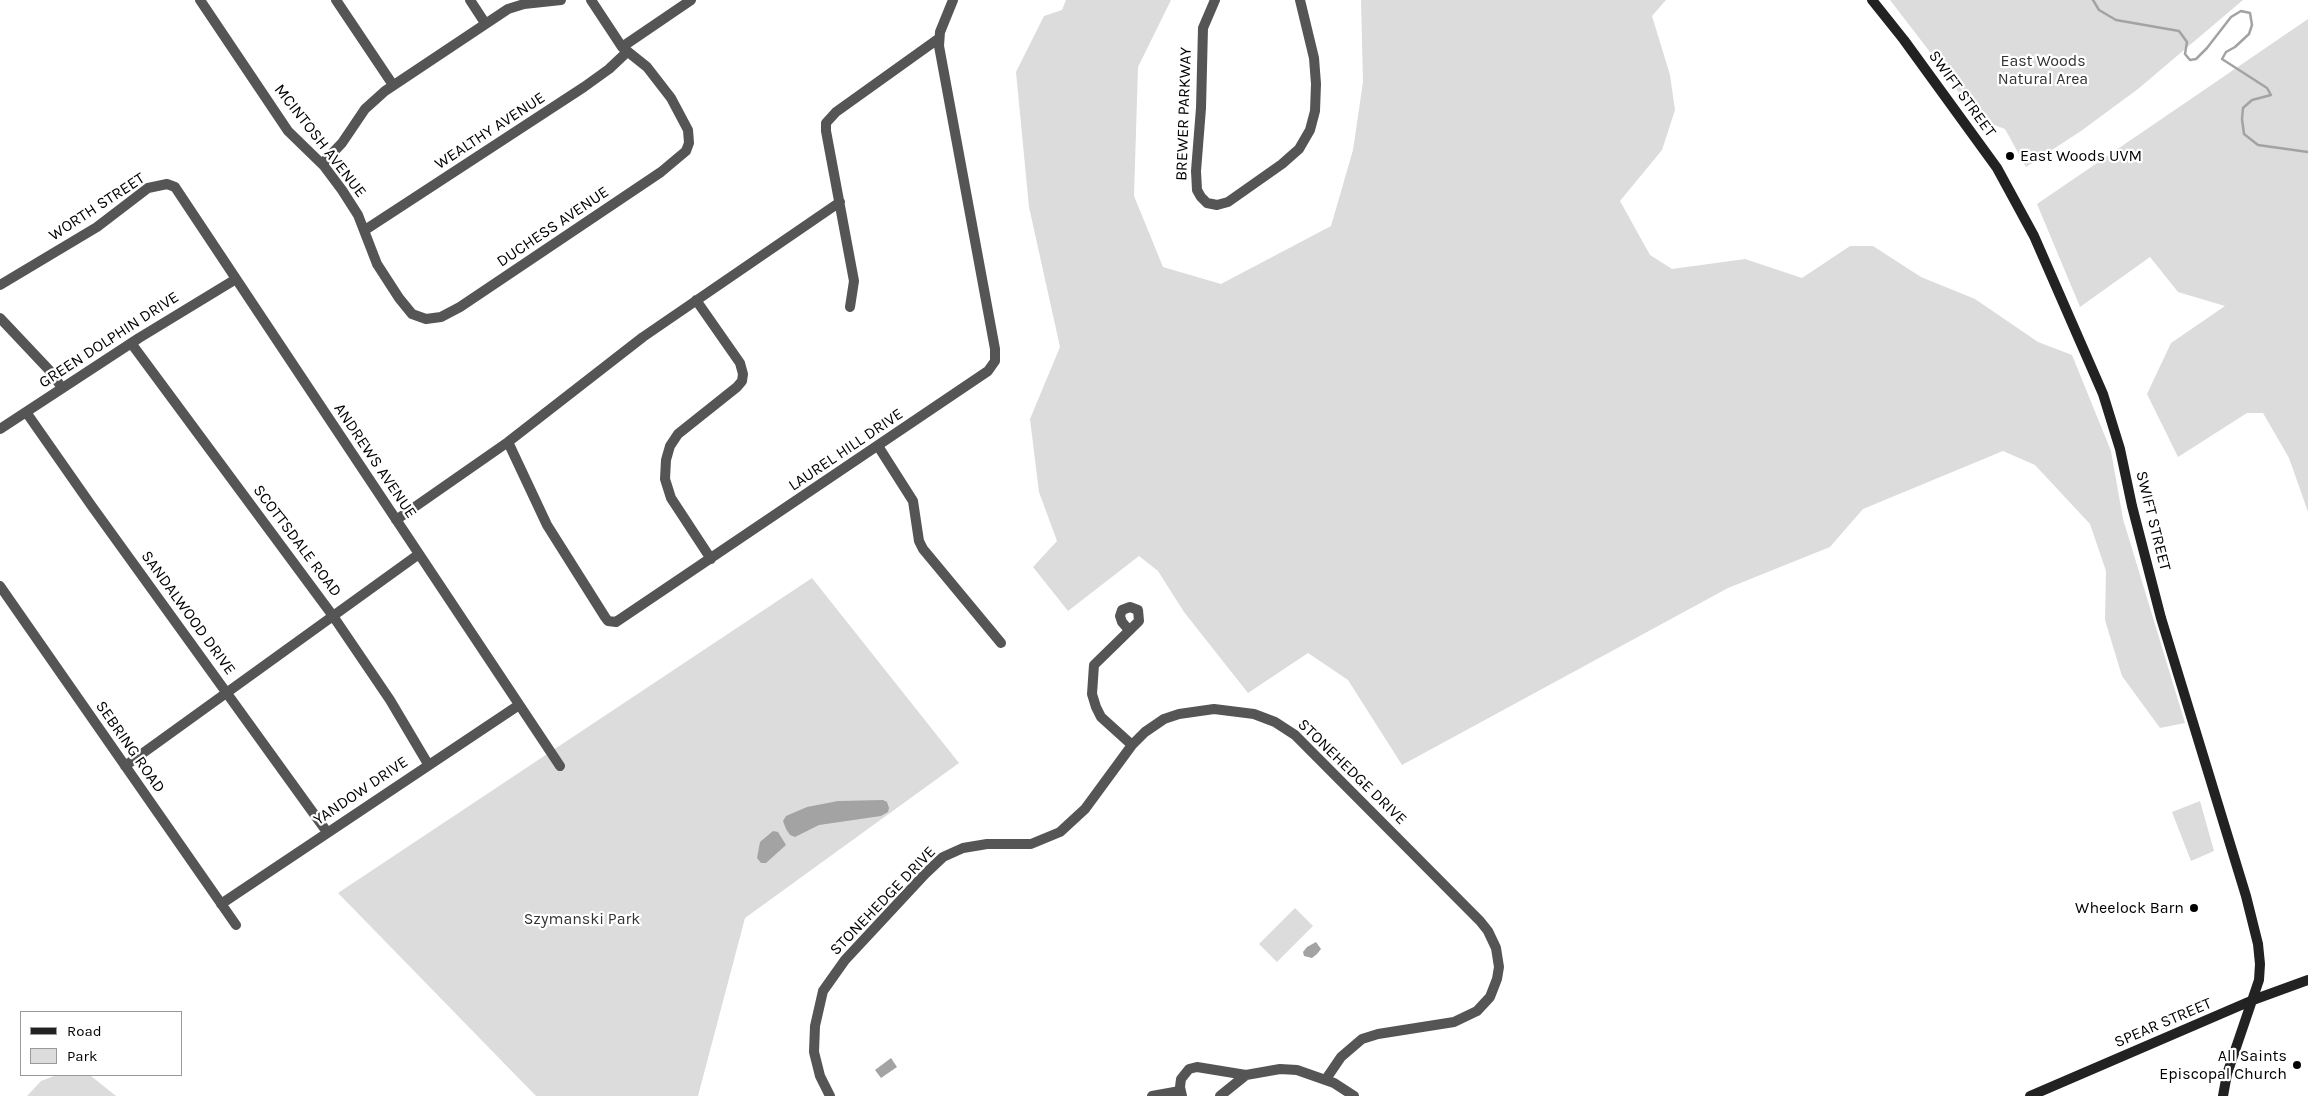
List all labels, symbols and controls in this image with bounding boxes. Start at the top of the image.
street label: BREWER PARKWAY [1172,47,1196,181]
street label: SWIFT STREET [1924,47,2000,141]
park label: East Woods Natural Area [1998,51,2088,89]
street label: MCINTOSH AVENUE [270,81,370,201]
street label: WEALTHY AVENUE [431,88,549,174]
place label: East Woods UVM [2020,146,2142,166]
marker: East Woods UVM [2004,150,2016,162]
street label: WORTH STREET [45,169,149,245]
street label: DUCHESS AVENUE [493,182,613,272]
street label: GREEN DOLPHIN DRIVE [36,288,182,392]
street label: ANDREWS AVENUE [329,400,421,522]
street label: LAUREL HILL DRIVE [785,405,907,495]
street label: SWIFT STREET [2131,469,2175,573]
street label: SCOTTSDALE ROAD [249,481,345,601]
street label: SANDALWOOD DRIVE [137,547,239,679]
street label: SEBRING ROAD [91,697,169,797]
street label: STONEHEDGE DRIVE [1293,715,1411,829]
street label: YANDOW DRIVE [310,752,412,830]
street label: STONEHEDGE DRIVE [826,842,940,960]
place label: Wheelock Barn [2075,898,2184,918]
marker: Wheelock Barn [2188,902,2200,914]
park label: Szymanski Park [524,909,640,929]
street label: SPEAR STREET [2111,994,2215,1052]
legend [20,1011,182,1076]
text: Road [67,1022,102,1040]
place label: All Saints Episcopal Church [2159,1046,2287,1084]
text: Park [67,1047,97,1065]
marker: All Saints Episcopal Church [2291,1059,2303,1071]

